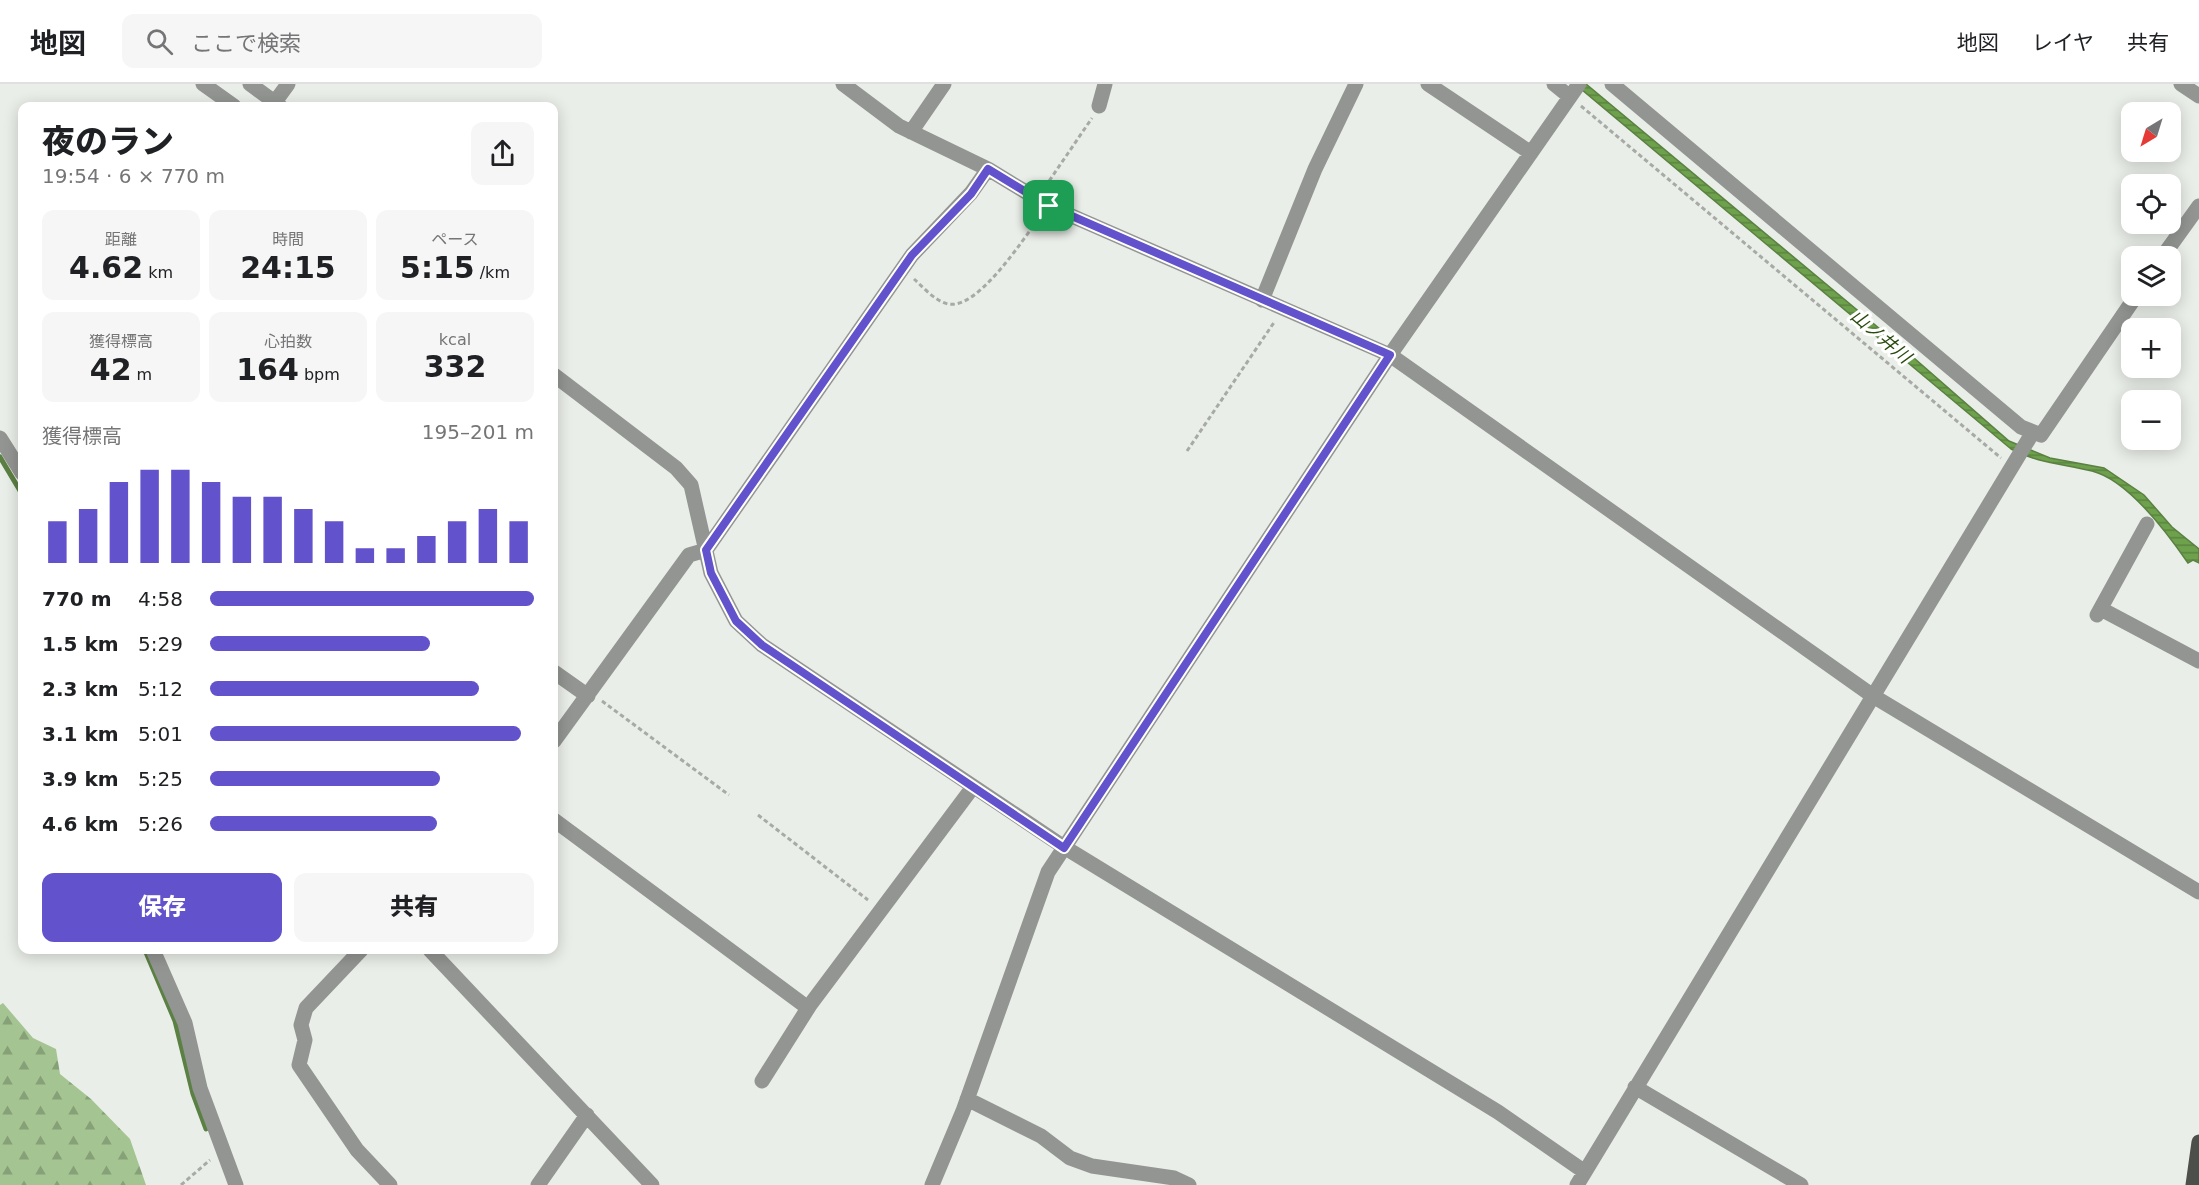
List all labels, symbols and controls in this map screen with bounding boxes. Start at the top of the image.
search box [122,14,542,68]
icon: search [143,25,176,58]
text: 地図 [30,27,86,60]
text: ここで検索 [191,31,301,56]
text: 地図 [1957,31,1999,55]
text: レイヤ [2032,31,2094,55]
text: 共有 [2127,31,2169,55]
north arrow [2121,102,2181,162]
map controls [2121,102,2181,450]
text: 夜のラン [42,122,174,161]
button: share [471,122,534,185]
text: 19:54 · 6 × 770 m [42,164,225,188]
button: locate [2121,174,2181,234]
pin [1023,180,1074,231]
icon: arrive [1032,189,1065,222]
text: 距離 [105,230,137,249]
text: 時間 [272,230,304,249]
text: ペース [431,230,479,249]
button: layers [2121,246,2181,306]
text: 4.62 [69,250,143,285]
text: 24:15 [240,250,336,285]
text: 5:15 [400,250,475,285]
text: km [143,263,173,282]
text: /km [475,263,510,282]
water label: 山ノ井川 [1847,305,1917,368]
button: + [2121,318,2181,378]
text: kcal [439,330,471,349]
text: 獲得標高 [89,332,153,351]
text: 心拍数 [264,332,312,351]
text: 332 [424,349,486,384]
text: 42 [90,352,132,387]
text: 164 [236,352,299,387]
text: m [132,365,152,384]
text: bpm [299,365,340,384]
button: − [2121,390,2181,450]
text: 195–201 m [422,420,534,444]
text: 獲得標高 [42,424,122,448]
text: 770 m [42,587,112,611]
text: 4:58 [138,587,183,611]
text: 1.5 km [42,632,119,656]
text: 5:29 [138,632,183,656]
text: 2.3 km [42,677,119,701]
text: 5:12 [138,677,183,701]
text: 3.1 km [42,722,119,746]
text: 5:01 [138,722,183,746]
text: 3.9 km [42,767,119,791]
text: 5:25 [138,767,183,791]
text: 4.6 km [42,812,119,836]
text: 5:26 [138,812,183,836]
button: 保存 [42,873,282,942]
button: 共有 [294,873,534,942]

